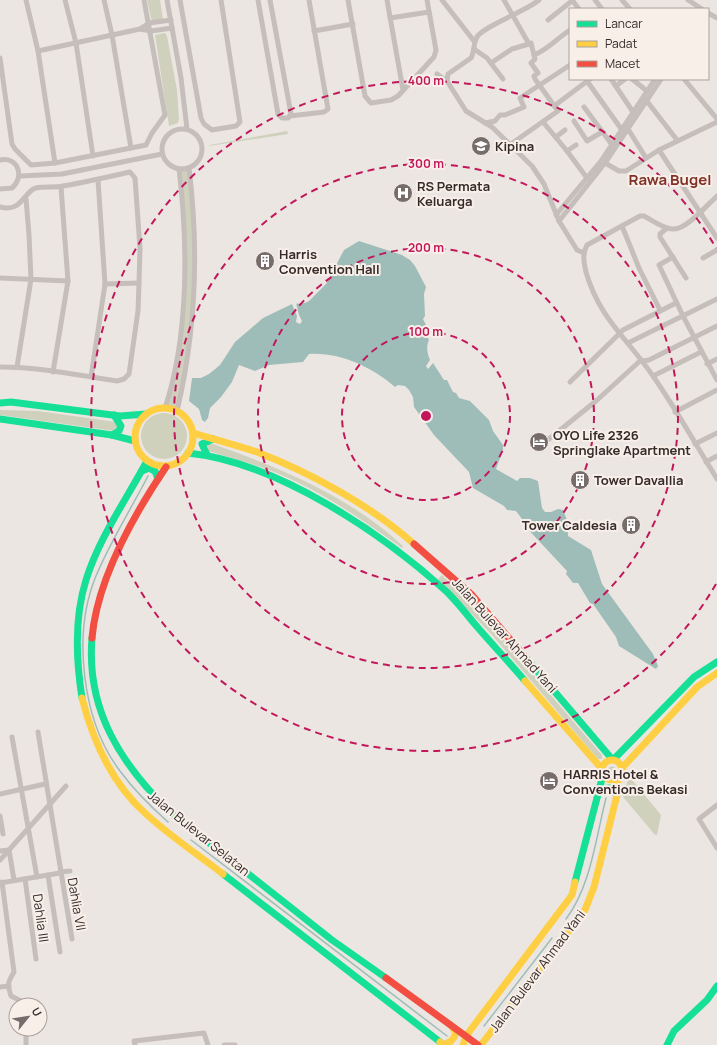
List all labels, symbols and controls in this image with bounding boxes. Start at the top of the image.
legend [569,8,709,80]
text: Lancar [605,15,643,32]
text: Padat [605,35,637,52]
text: Macet [605,55,640,72]
text: 400 m [408,72,444,89]
school or university icon: Kipina [470,135,492,157]
place label: Kipina [495,137,534,155]
text: 300 m [408,155,444,172]
district label: Rawa Bugel [629,169,711,190]
place label: RS Permata Keluarga [417,177,490,210]
hospital icon: RS Permata Keluarga [392,182,414,204]
text: 200 m [408,239,444,256]
place label: Harris Convention Hall [279,245,380,278]
building icon: Harris Convention Hall [254,250,276,272]
text: 100 m [409,323,443,340]
centre of rings [419,409,433,423]
place label: OYO Life 2326 Springlake Apartment [553,426,691,459]
hotel icon: OYO Life 2326 Springlake Apartment [528,431,550,453]
building icon: Tower Davallia [569,469,591,491]
place label: Tower Davallia [594,471,683,489]
building icon: Tower Caldesia [620,514,642,536]
place label: Tower Caldesia [522,516,617,534]
street label: Jalan Bulevar Ahmad Yani [448,574,562,696]
place label: HARRIS Hotel & Conventions Bekasi [563,765,688,798]
hotel icon: HARRIS Hotel & Conventions Bekasi [538,770,560,792]
street label: Jalan Bulevar Selatan [144,786,254,880]
street label: Dahlia VII [63,876,91,932]
street label: Dahlia III [29,893,53,943]
street label: Jalan Bulevar Ahmad Yani [485,906,589,1036]
north arrow [8,997,48,1037]
text: U [29,1005,46,1019]

